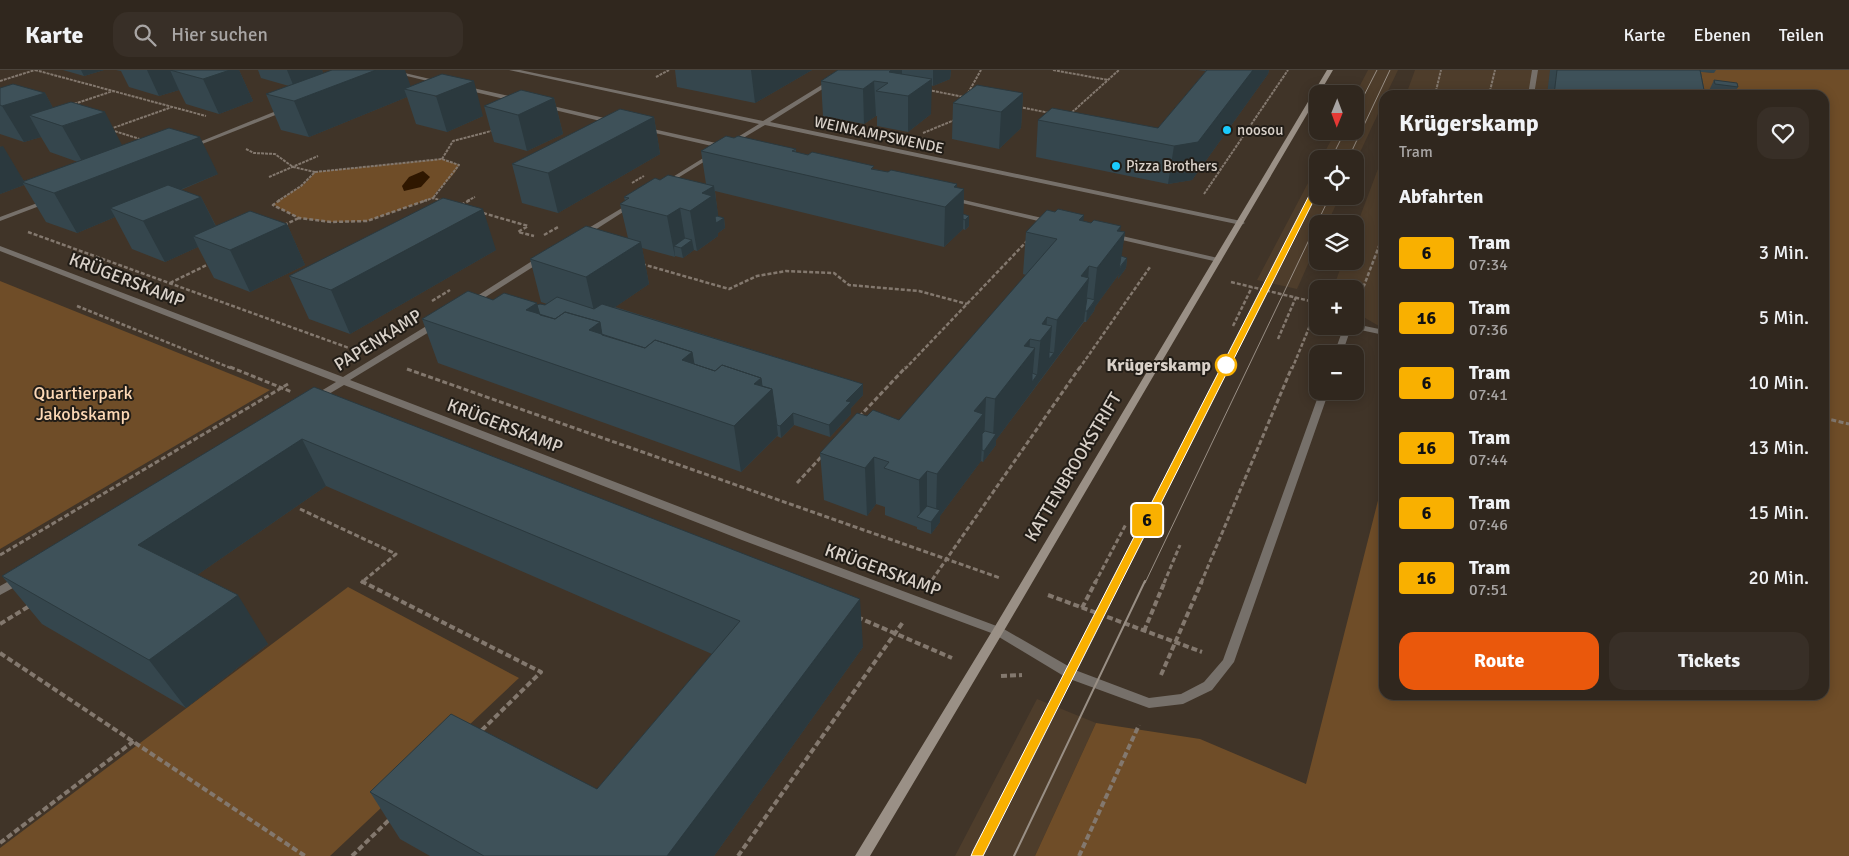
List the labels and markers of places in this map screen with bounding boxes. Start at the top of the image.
place label: noosou [1237,121,1283,139]
marker: noosou [1221,124,1233,136]
place label: Pizza Brothers [1126,157,1218,175]
marker: Pizza Brothers [1110,160,1122,172]
place label: Krügerskamp [1106,354,1211,376]
marker: Krügerskamp [1215,354,1237,376]

